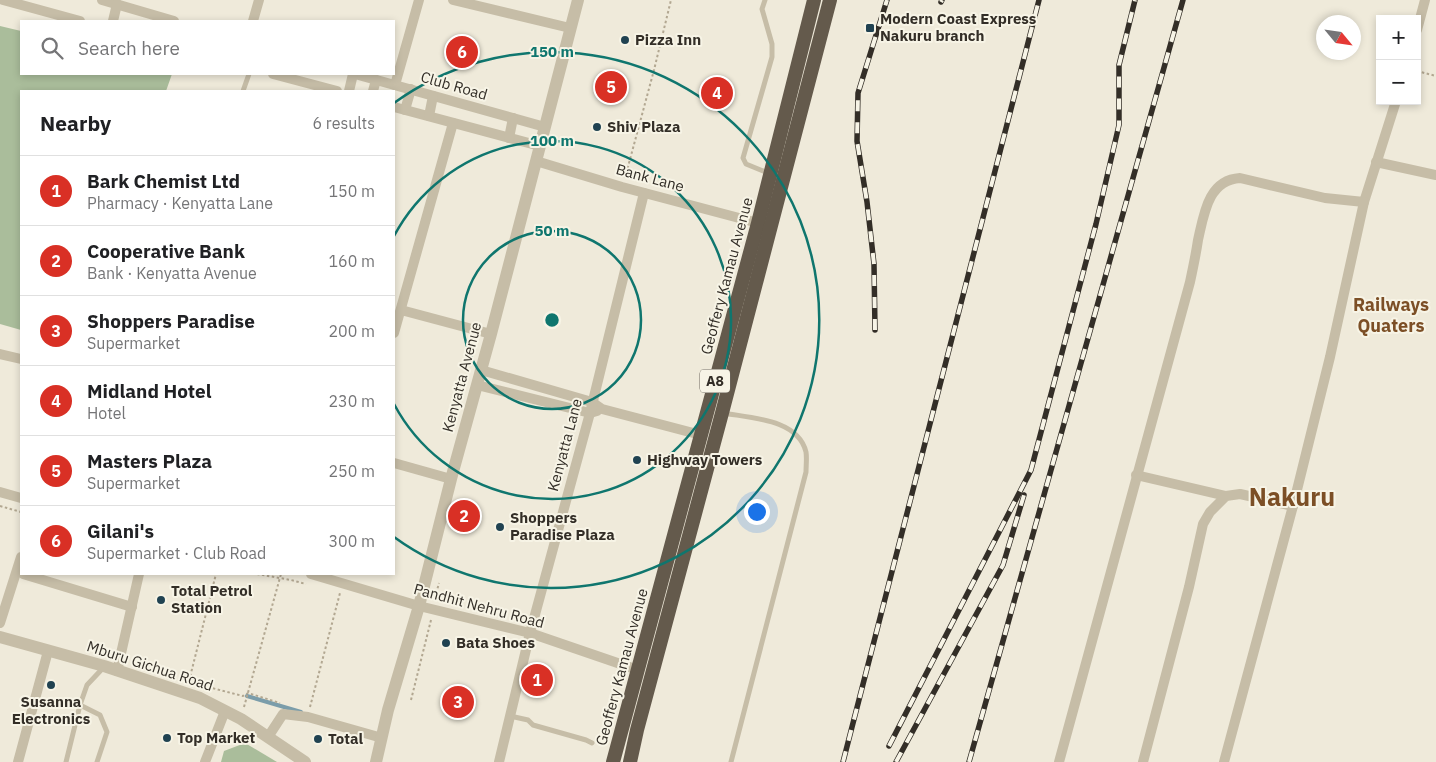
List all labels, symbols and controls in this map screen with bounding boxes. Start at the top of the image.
place label: Modern Coast Express Nakuru branch [880,9,1037,45]
north arrow [1316,15,1361,60]
map controls [1376,15,1421,105]
button: + [1376,15,1421,60]
search box [20,20,395,75]
marker: Modern Coast Express Nakuru branch [864,22,876,34]
place label: Pizza Inn [635,30,701,49]
pin: 6 [446,33,478,71]
icon: search [38,34,66,62]
marker: Pizza Inn [619,34,631,46]
text: Search here [78,36,180,60]
text: 150 m [530,42,574,61]
button: − [1376,60,1421,105]
street label: Club Road [419,67,490,104]
pin: 5 [595,68,627,106]
pin: 4 [701,74,733,112]
text: Nearby [40,109,111,137]
text: 6 results [312,113,375,133]
place label: Shiv Plaza [607,117,681,136]
marker: Shiv Plaza [591,121,603,133]
text: 100 m [530,131,574,150]
street label: Bank Lane [614,159,686,196]
text: Bark Chemist Ltd [87,169,240,193]
text: 1 [51,181,61,201]
text: 150 m [328,181,375,201]
text: Pharmacy · Kenyatta Lane [87,193,273,213]
street label: Geoffery Kamau Avenue [696,195,757,357]
text: 50 m [535,221,569,240]
text: Cooperative Bank [87,239,245,263]
text: 2 [51,251,61,271]
text: 160 m [328,251,375,271]
text: Bank · Kenyatta Avenue [87,263,257,283]
district label: Railways Quaters [1353,293,1429,337]
text: Shoppers Paradise [87,309,255,333]
centre of rings [543,311,561,329]
street label: Kenyatta Avenue [438,320,485,434]
text: 3 [51,321,61,341]
text: 200 m [328,321,375,341]
text: Supermarket [87,333,180,353]
road number: A8 [700,370,730,392]
text: Midland Hotel [87,379,211,403]
text: 4 [51,391,61,411]
text: 230 m [328,391,375,411]
street label: Kenyatta Lane [543,396,586,493]
text: Hotel [87,403,126,423]
text: Masters Plaza [87,449,212,473]
place label: Highway Towers [647,450,763,469]
marker: Highway Towers [631,454,643,466]
text: 5 [51,461,61,481]
text: 250 m [328,461,375,481]
text: Supermarket [87,473,180,493]
district label: Nakuru [1249,480,1335,513]
pin: 2 [448,497,480,535]
your location [744,499,770,525]
place label: Shoppers Paradise Plaza [510,508,615,544]
text: Gilani's [87,519,154,543]
marker: Shoppers Paradise Plaza [494,521,506,533]
text: 6 [51,531,61,551]
text: 300 m [328,531,375,551]
text: Supermarket · Club Road [87,543,266,563]
street label: Pandhit Nehru Road [412,579,547,632]
place label: Total Petrol Station [171,581,253,617]
street label: Geoffery Kamau Avenue [591,586,652,748]
marker: Total Petrol Station [155,594,167,606]
place label: Bata Shoes [456,633,535,652]
street label: Mburu Gichua Road [85,636,216,695]
marker: Bata Shoes [440,637,452,649]
pin: 1 [521,661,553,699]
marker: Susanna Electronics [45,679,57,691]
pin: 3 [442,683,474,721]
place label: Susanna Electronics [12,692,91,728]
place label: Top Market [177,728,255,747]
place label: Total [328,729,363,748]
marker: Top Market [161,732,173,744]
marker: Total [312,733,324,745]

